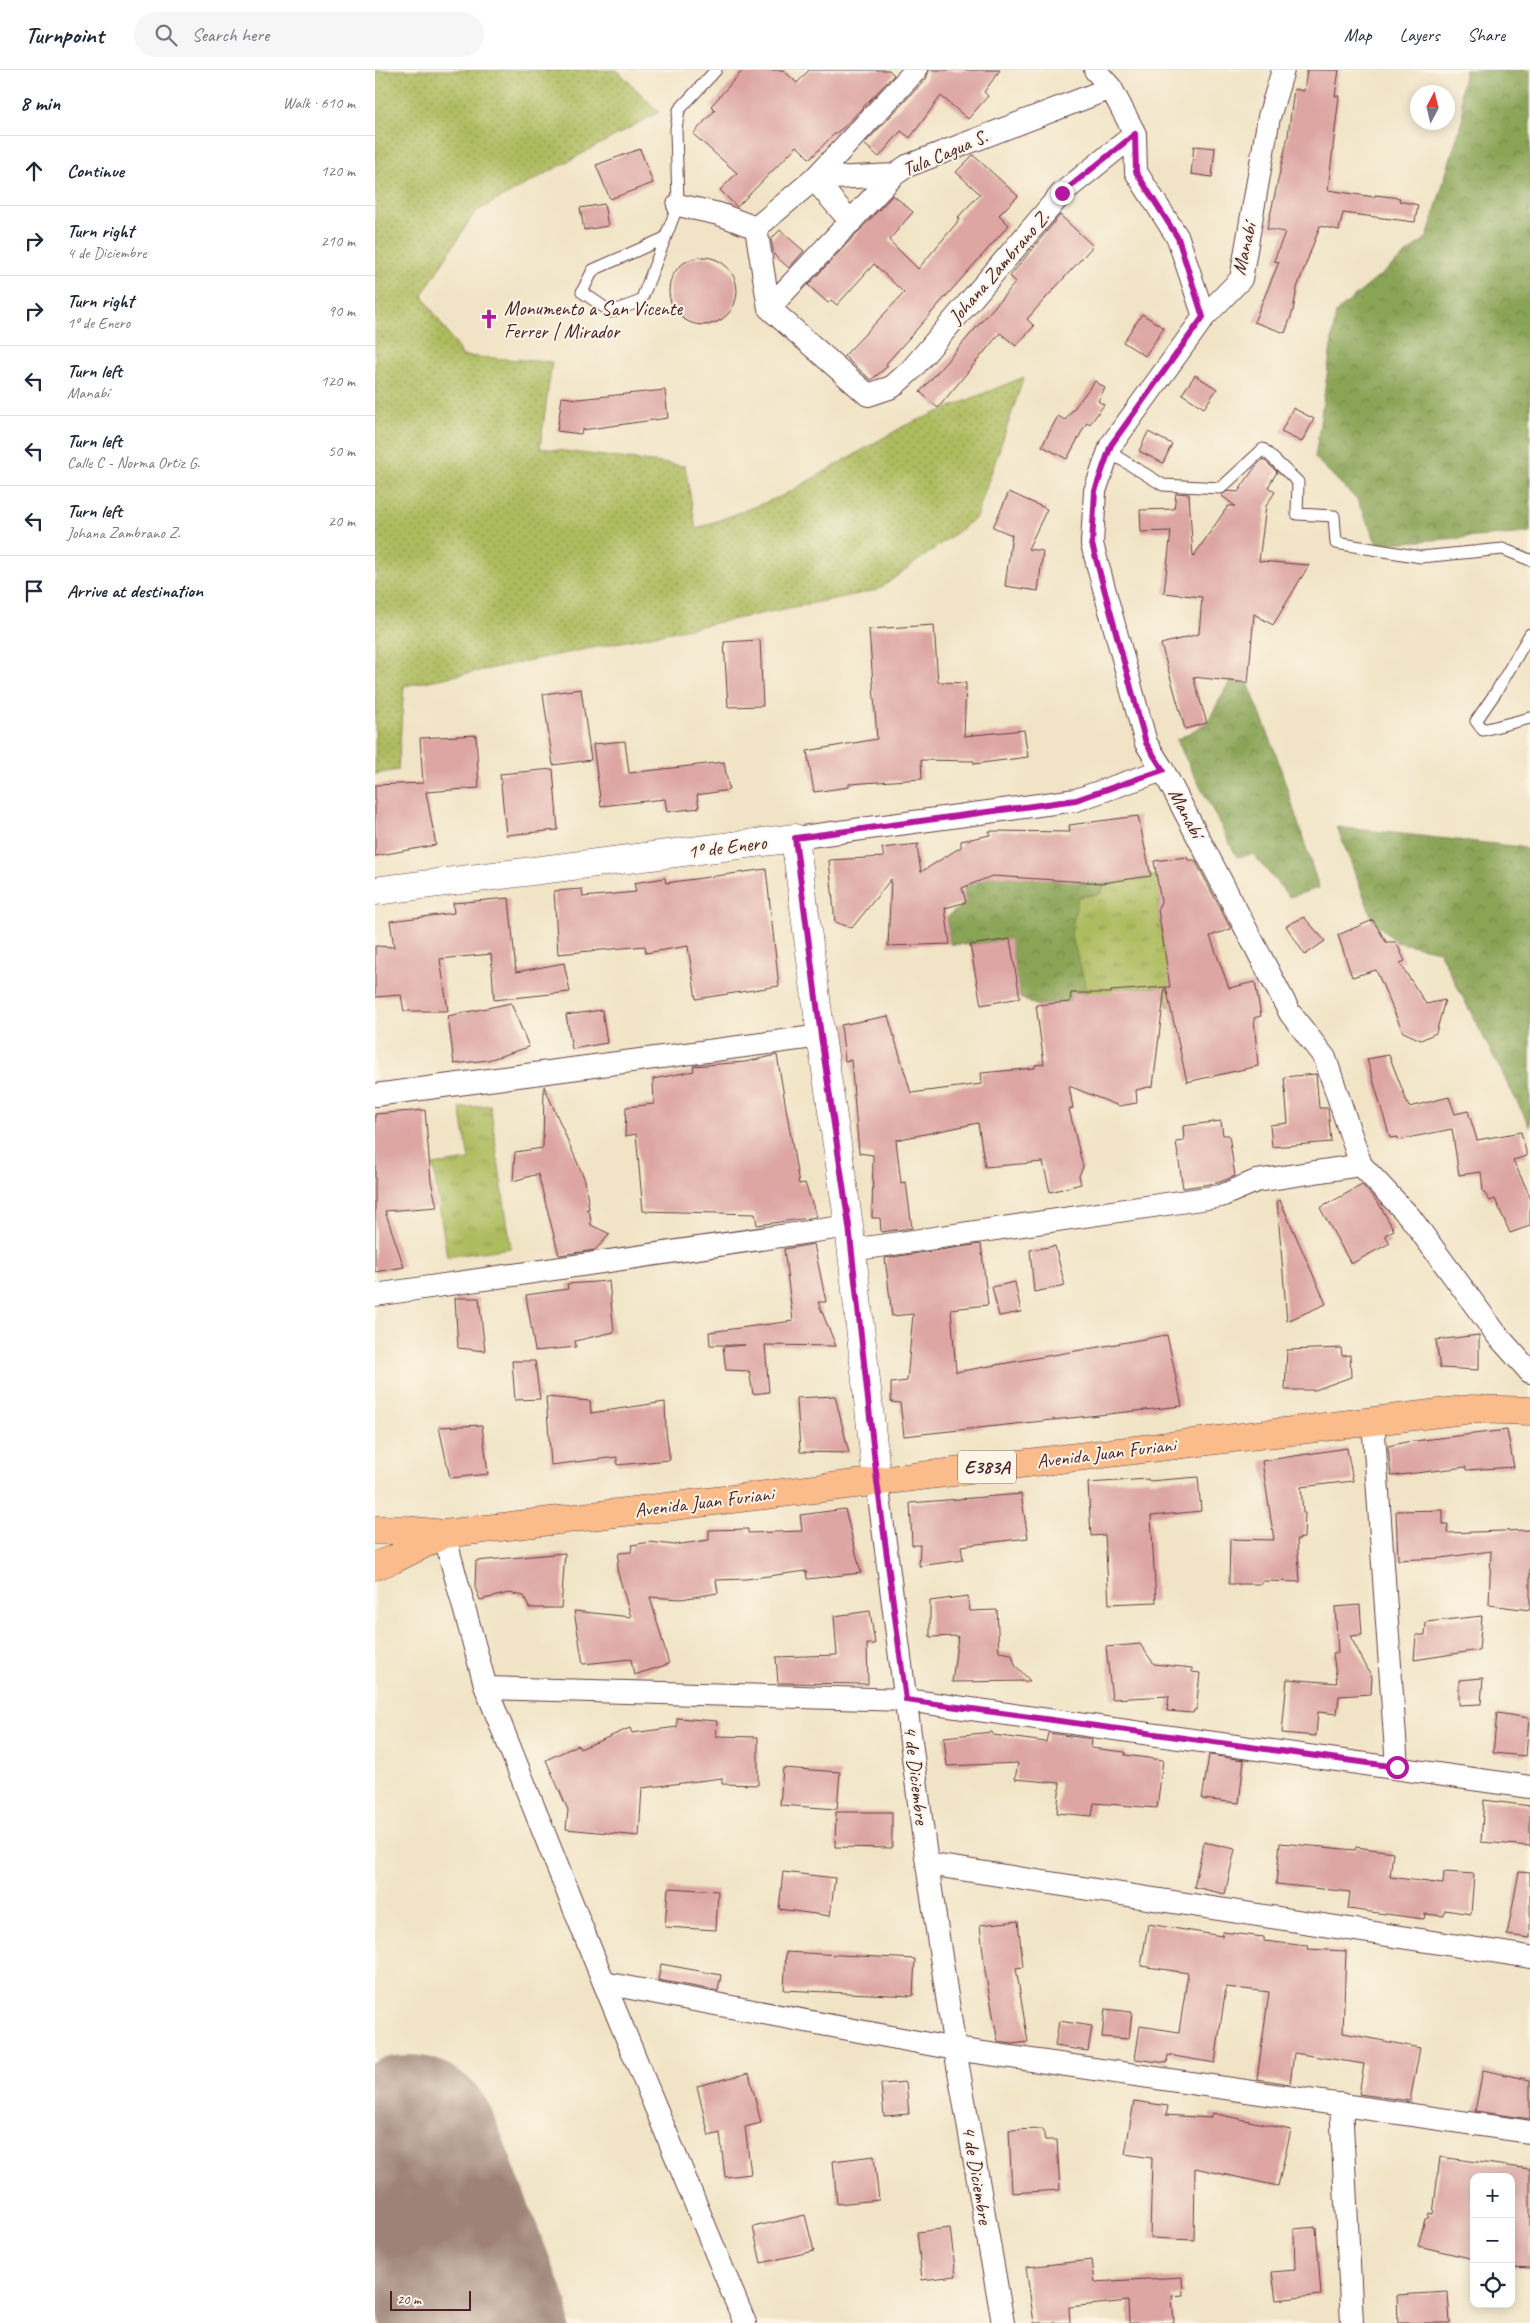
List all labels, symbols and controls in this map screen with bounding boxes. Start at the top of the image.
search box [134,12,484,57]
text: Turnpoint [25,20,104,50]
icon: search [152,21,180,49]
text: Search here [192,23,269,47]
text: Map [1344,24,1372,46]
text: Layers [1400,24,1439,46]
text: Share [1467,24,1505,46]
north arrow [1410,85,1455,130]
text: 8 min [20,90,60,116]
text: Walk · 610 m [283,93,355,113]
street label: Tula Cagua S. [899,124,991,182]
icon: ahead [20,157,48,185]
text: Continue [67,159,124,183]
text: 120 m [321,161,355,181]
route end [1051,182,1074,205]
street label: Johana Zambrano Z. [942,205,1055,329]
street label: Manabí [1226,216,1263,277]
text: Turn right [67,219,134,243]
icon: right [20,227,48,255]
text: 210 m [321,231,355,251]
text: 4 de Diciembre [67,243,146,263]
text: Turn right [67,289,134,313]
place label: Monumento a San Vicente Ferrer | Mirador [504,296,683,344]
icon: right [20,297,48,325]
text: 90 m [328,301,355,321]
church icon: Monumento a San Vicente Ferrer | Mirador [478,308,500,330]
text: 1º de Enero [67,313,130,333]
text: Turn left [67,359,122,383]
icon: left [20,367,48,395]
text: 120 m [321,371,355,391]
text: Manabí [67,383,109,403]
text: Turn left [67,429,122,453]
icon: left [20,437,48,465]
text: 50 m [328,441,355,461]
text: Calle C - Norma Ortiz G. [67,453,200,473]
text: Turn left [67,499,122,523]
icon: left [20,507,48,535]
text: 20 m [328,511,355,531]
text: Johana Zambrano Z. [67,523,180,543]
icon: arrive [20,577,48,605]
text: Arrive at destination [67,579,203,603]
street label: Manabí [1163,784,1211,846]
street label: 1º de Enero [686,830,769,864]
street label: Avenida Juan Furiani [1035,1432,1179,1474]
road number: E383A [958,1450,1016,1484]
street label: Avenida Juan Furiani [633,1481,777,1523]
street label: 4 de Diciembre [898,1724,935,1827]
route start [1386,1756,1409,1779]
street label: 4 de Diciembre [956,2124,998,2227]
map controls [1470,2173,1515,2308]
button: + [1470,2173,1515,2218]
button: − [1470,2218,1515,2263]
button: locate [1470,2263,1515,2308]
scale bar [390,2288,471,2311]
text: 20 m [397,2291,421,2308]

